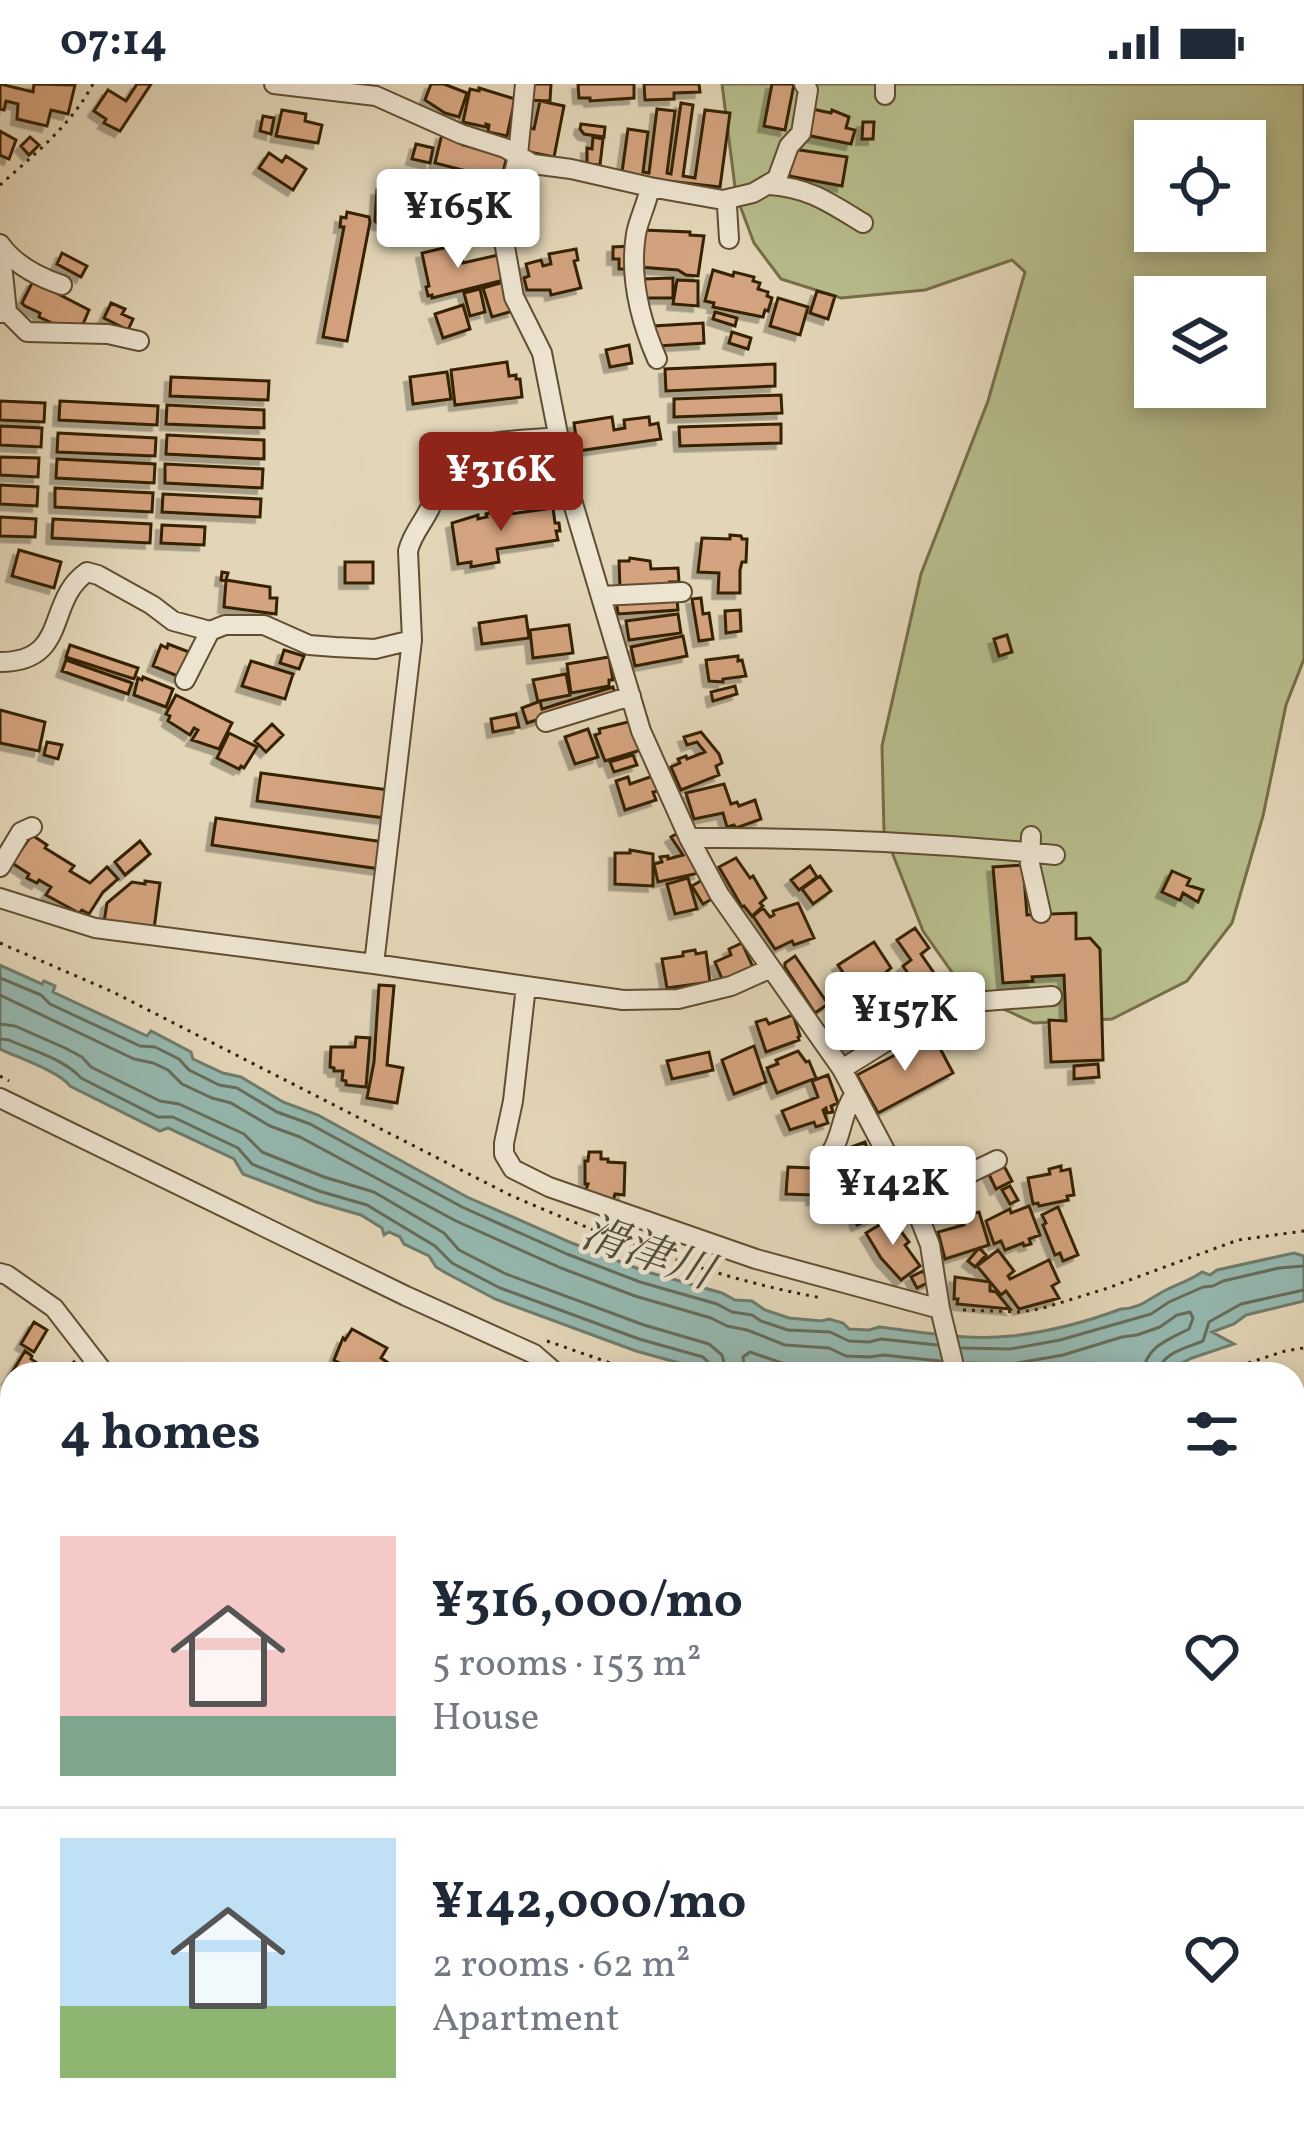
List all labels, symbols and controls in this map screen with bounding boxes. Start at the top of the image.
text: 07:14 [60,11,167,74]
map controls [1134,120,1266,408]
button: locate [1134,120,1266,252]
pin: ¥165K [374,169,542,271]
text: ¥165K [404,181,512,235]
button: layers [1134,276,1266,408]
pin: ¥316K [417,432,585,534]
text: ¥316K [446,444,556,498]
pin: ¥157K [821,972,989,1074]
text: ¥157K [852,984,958,1038]
pin: ¥142K [809,1146,977,1248]
text: ¥142K [837,1158,949,1212]
water label: 滑津川 [572,1203,725,1309]
text: 4 homes [60,1399,261,1470]
icon: filters [1179,1401,1245,1467]
text: ¥316,000/mo [432,1567,743,1638]
icon: home [156,1584,300,1728]
icon: heart [1179,1623,1245,1689]
text: 5 rooms · 153 m² [432,1638,702,1692]
text: House [432,1692,539,1746]
text: ¥142,000/mo [432,1868,746,1939]
icon: home [156,1886,300,2030]
icon: heart [1179,1925,1245,1991]
text: 2 rooms · 62 m² [432,1939,690,1993]
text: Apartment [432,1993,620,2047]

